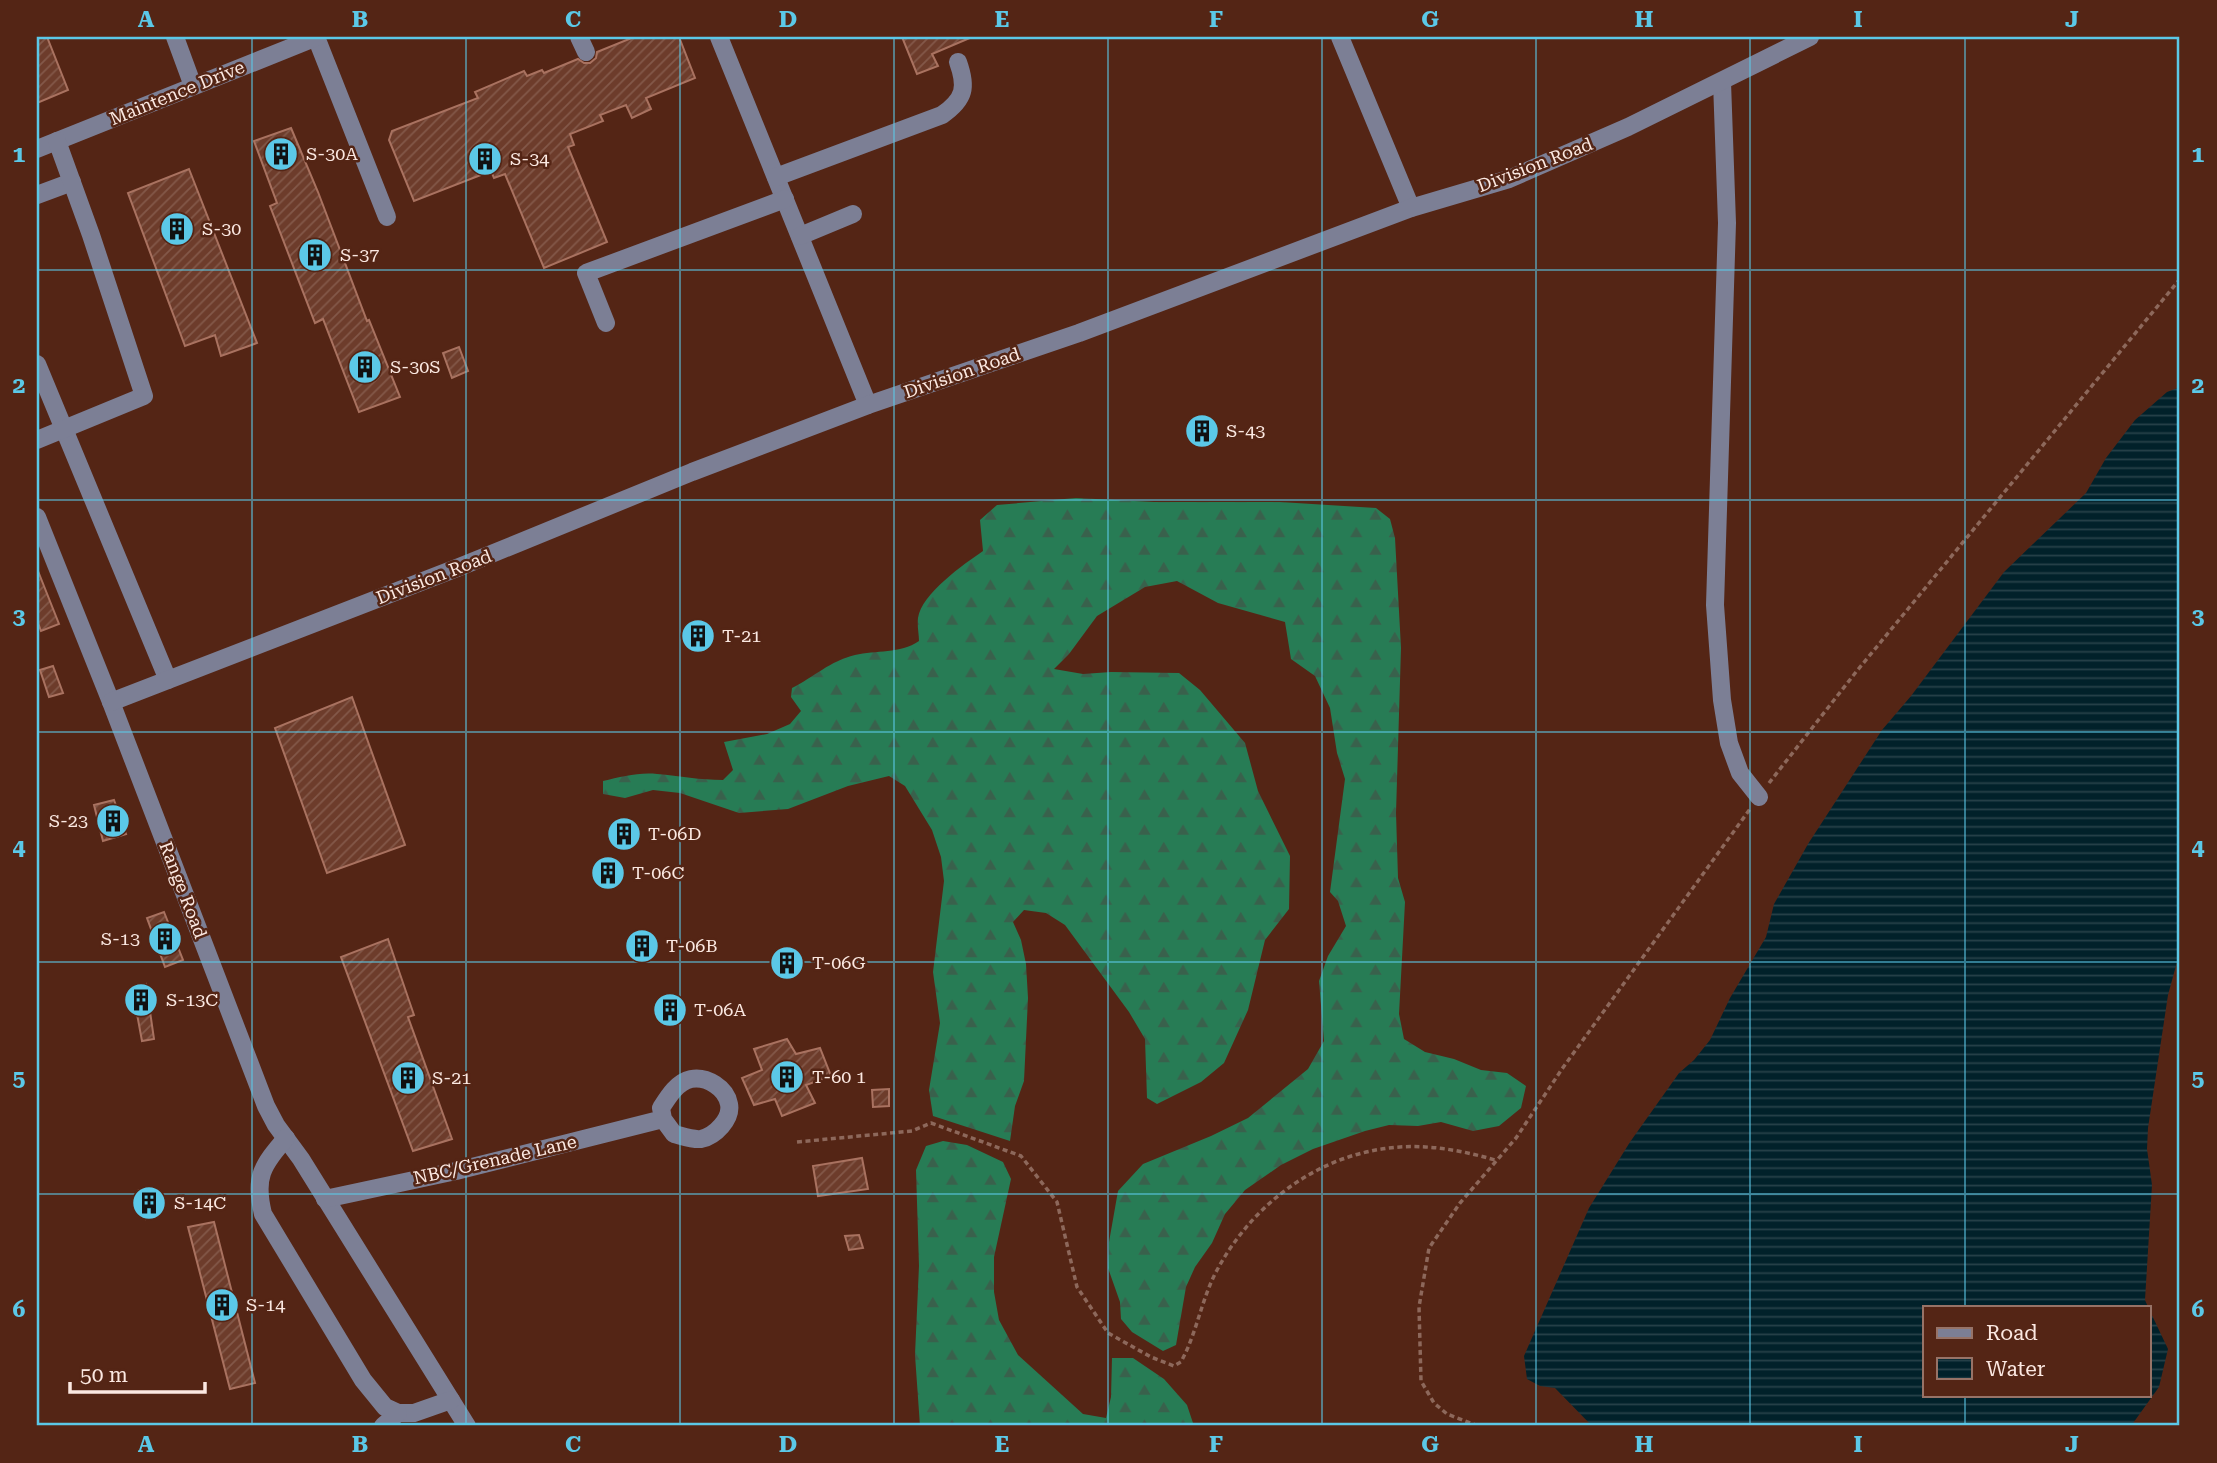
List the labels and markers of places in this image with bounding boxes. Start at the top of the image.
building icon: S-30A [262,135,300,173]
building icon: S-34 [466,140,504,178]
place label: S-30A [306,143,358,164]
place label: S-34 [510,148,549,169]
building icon: S-30 [158,210,196,248]
place label: S-30 [202,218,241,239]
building icon: S-37 [296,236,334,274]
place label: S-37 [340,244,379,265]
building icon: S-30S [346,348,384,386]
place label: S-30S [390,356,441,377]
building icon: S-43 [1183,412,1221,450]
place label: S-43 [1226,420,1265,441]
building icon: T-21 [679,617,717,655]
place label: T-21 [722,625,761,646]
building icon: S-23 [94,802,132,840]
place label: S-23 [49,810,88,831]
building icon: T-06D [605,815,643,853]
place label: T-06D [648,823,701,844]
building icon: T-06C [589,854,627,892]
place label: T-06C [632,862,684,883]
building icon: S-13 [146,920,184,958]
building icon: T-06B [623,927,661,965]
place label: S-13 [101,928,140,949]
place label: T-06B [666,935,717,956]
building icon: T-06G [768,944,806,982]
place label: T-06G [812,952,865,973]
building icon: S-13C [122,981,160,1019]
place label: S-13C [166,989,218,1010]
building icon: T-06A [651,991,689,1029]
place label: T-06A [694,999,746,1020]
building icon: T-60 1 [768,1058,806,1096]
building icon: S-21 [389,1059,427,1097]
place label: T-60 1 [812,1066,866,1087]
place label: S-21 [432,1067,471,1088]
building icon: S-14C [130,1184,168,1222]
place label: S-14C [174,1192,226,1213]
building icon: S-14 [203,1286,241,1324]
place label: S-14 [246,1294,285,1315]

